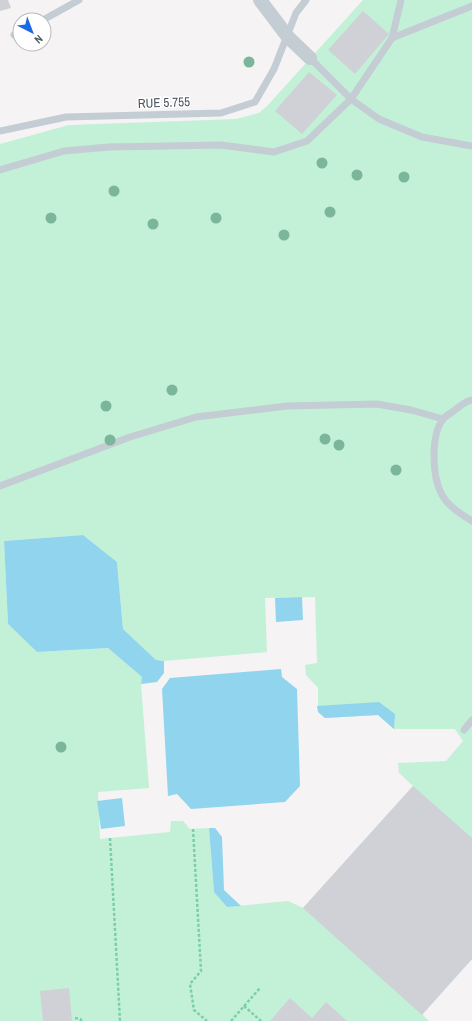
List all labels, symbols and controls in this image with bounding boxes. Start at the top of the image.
north arrow [12,12,52,52]
text: N [32,32,46,47]
street label: RUE 5.755 [138,93,190,112]

